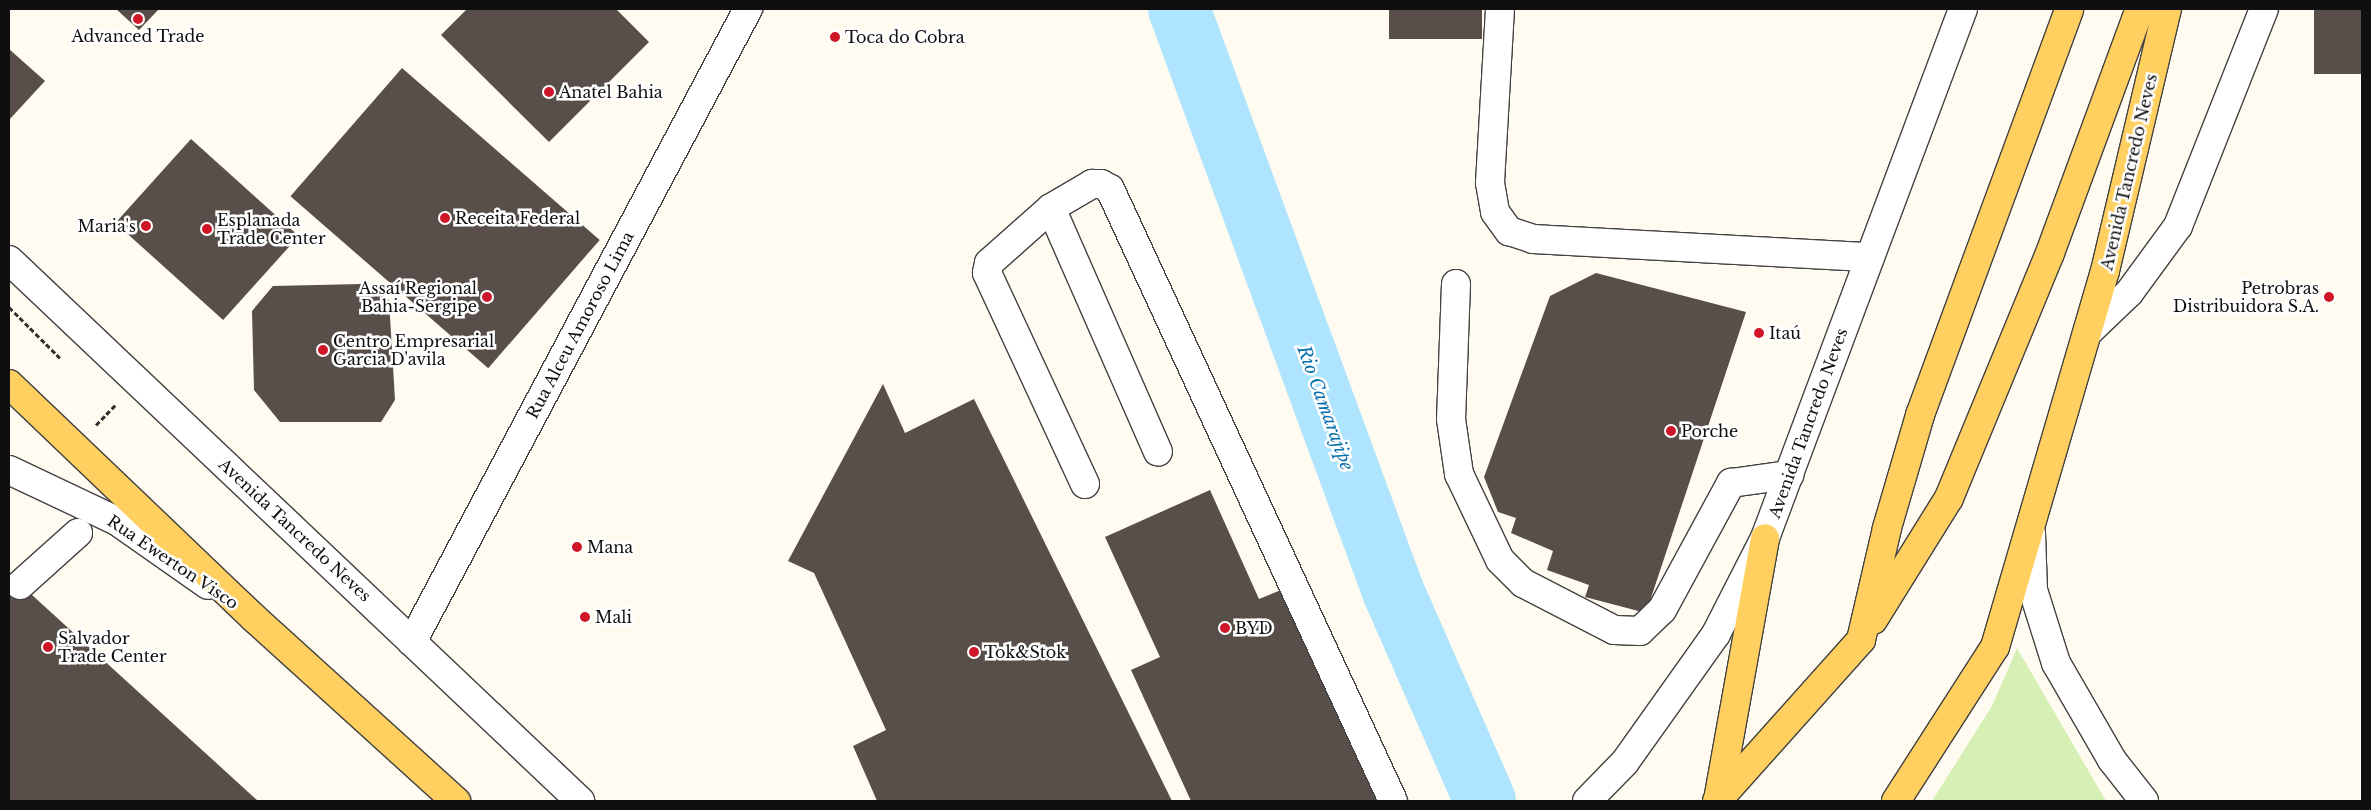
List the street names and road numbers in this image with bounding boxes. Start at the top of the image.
street label: Avenida Tancredo Neves [2097,72,2161,272]
street label: Rua Alceu Amoroso Lima [522,227,638,423]
street label: Avenida Tancredo Neves [1764,325,1852,521]
street label: Avenida Tancredo Neves [215,454,375,606]
street label: Rua Ewerton Visco [104,511,242,613]

